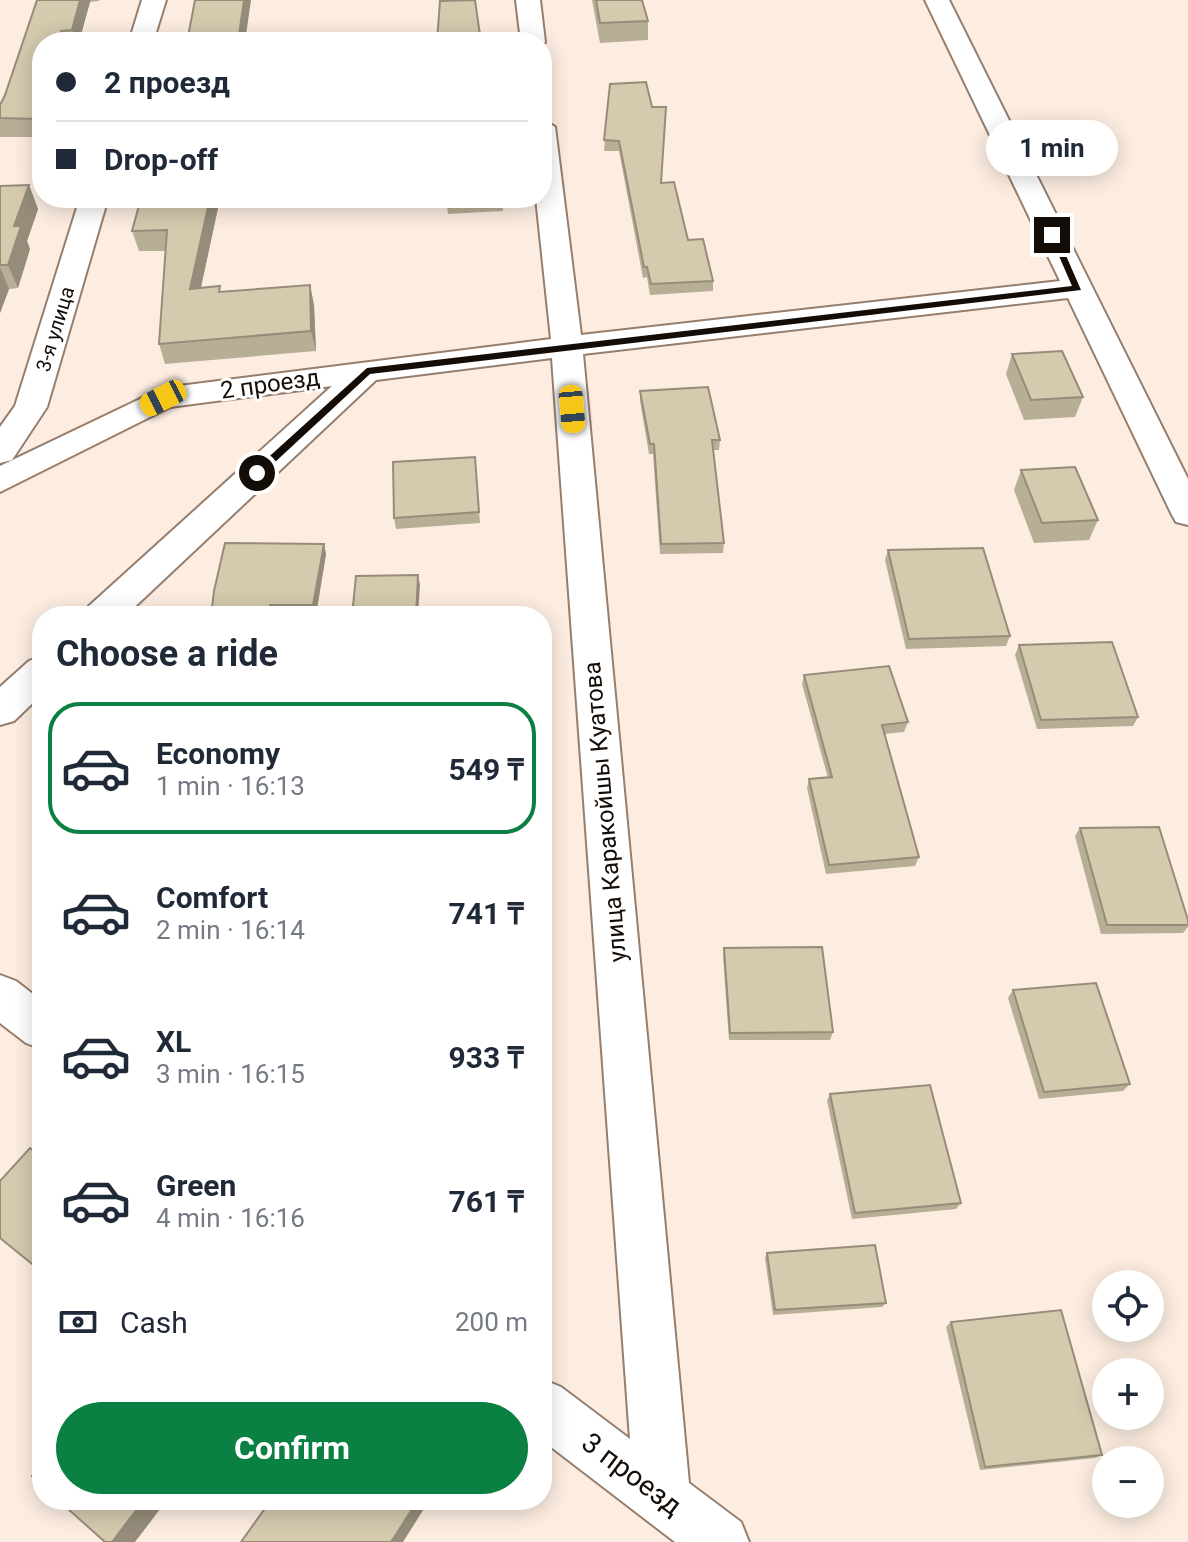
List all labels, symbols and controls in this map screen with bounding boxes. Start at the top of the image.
text: 2 проезд [104,65,230,100]
callout: 1 min [986,119,1118,175]
text: 1 min [1019,133,1085,163]
text: Drop-off [104,142,218,177]
route end [1034,217,1070,253]
street label: 3-я улица [31,284,79,374]
street label: 2 проезд [219,363,321,405]
car [136,376,190,420]
car [558,384,586,434]
route start [239,455,275,491]
text: Choose a ride [56,633,278,675]
street label: улица Каракойшы Куатова [578,661,632,963]
icon: car [60,732,132,804]
text: Economy [156,736,280,771]
text: 549 ₸ [449,752,524,787]
text: 1 min · 16:13 [156,771,305,801]
icon: car [60,876,132,948]
text: Comfort [156,880,268,915]
text: 741 ₸ [449,896,524,931]
text: 2 min · 16:14 [156,915,305,945]
icon: car [60,1020,132,1092]
text: XL [156,1024,191,1059]
text: 933 ₸ [449,1040,524,1075]
text: 3 min · 16:15 [156,1059,305,1089]
icon: car [60,1164,132,1236]
text: Green [156,1168,236,1203]
text: 761 ₸ [449,1184,524,1219]
text: 4 min · 16:16 [156,1203,305,1233]
map controls [1092,1270,1164,1518]
button: locate [1092,1270,1164,1342]
icon: cash [56,1300,100,1344]
text: Cash [120,1305,188,1340]
text: 200 m [455,1307,528,1337]
button: + [1092,1358,1164,1430]
button: Confirm [56,1402,528,1494]
street label: 3 проезд [576,1426,689,1522]
button: − [1092,1446,1164,1518]

